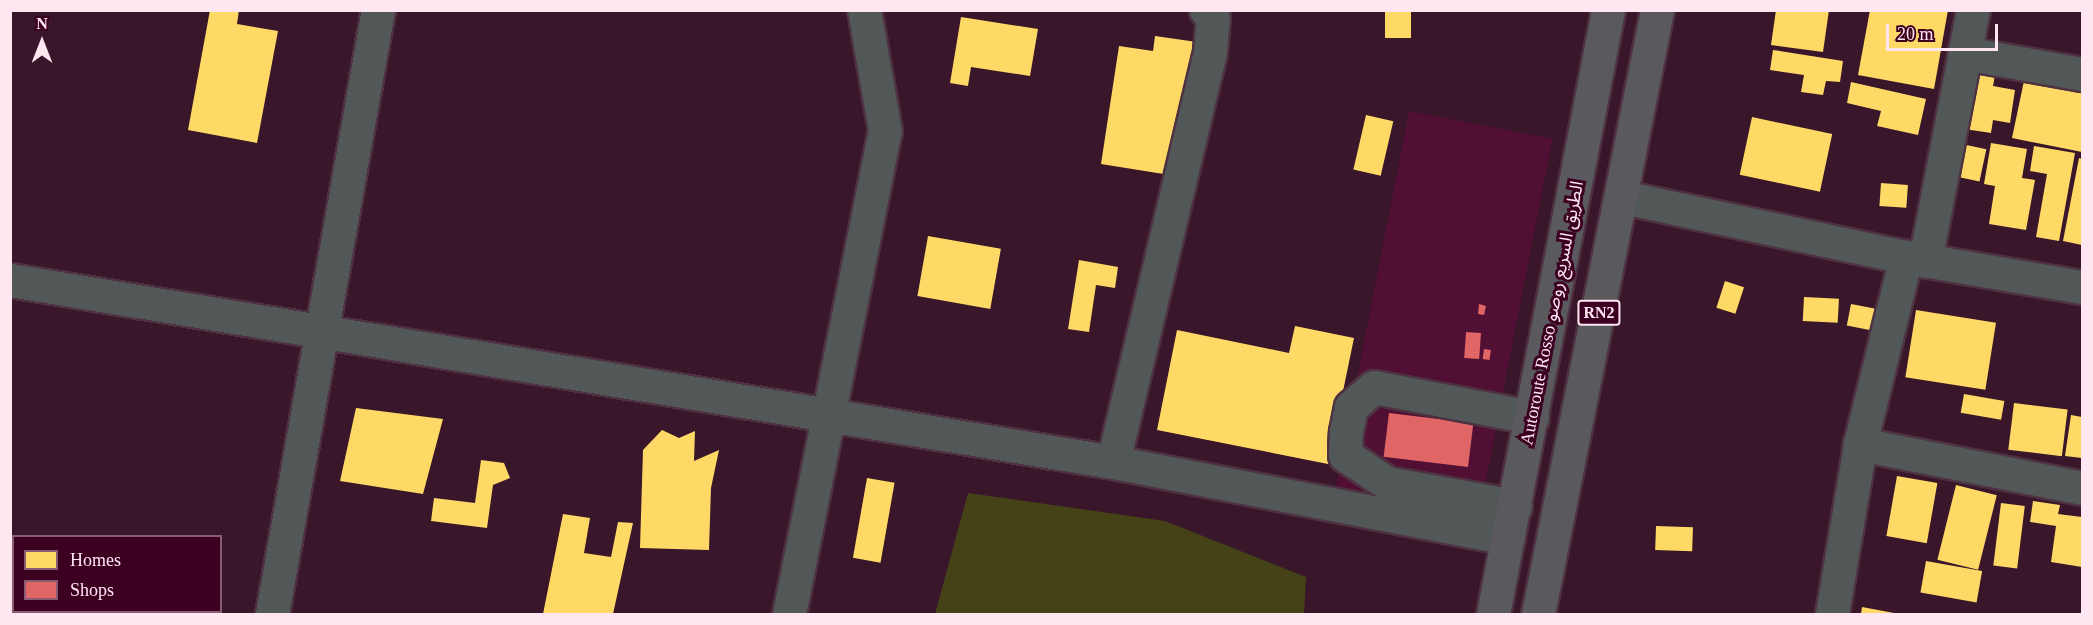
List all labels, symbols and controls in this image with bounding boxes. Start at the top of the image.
north arrow [12,12,72,72]
scale bar [1889,12,2002,50]
text: N [36,15,48,32]
text: 20 m [1897,24,1934,44]
street label: Autoroute Rosso الطريق السريع روصو [1516,179,1588,447]
road number: RN2 [1576,300,1622,326]
legend [12,535,222,613]
text: Homes [70,550,121,570]
text: Shops [70,580,114,600]

